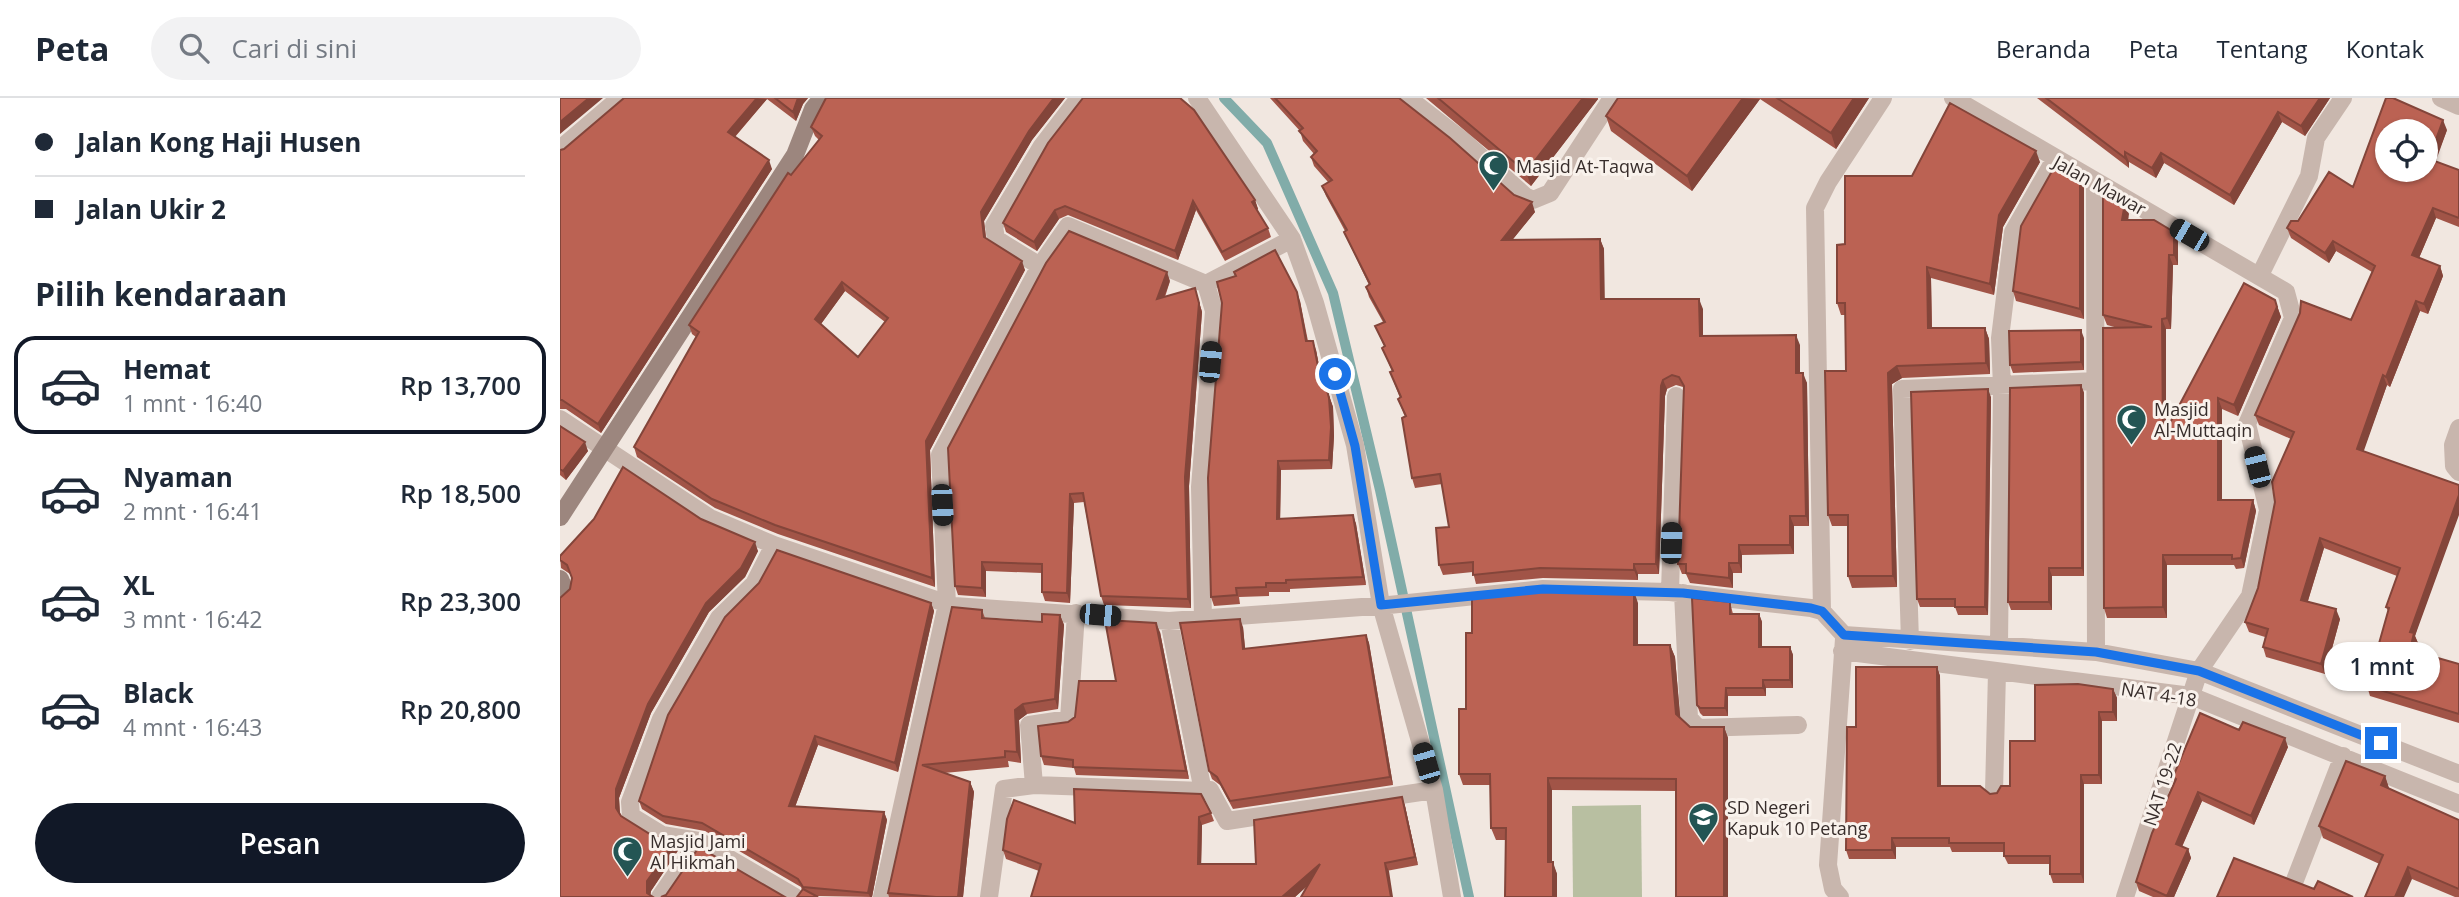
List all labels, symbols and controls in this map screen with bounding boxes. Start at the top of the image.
search box [151,17,641,80]
text: Peta [35,26,109,71]
icon: search [175,29,213,67]
text: Cari di sini [231,30,357,66]
text: Beranda [1996,32,2091,65]
text: Peta [2129,32,2179,65]
text: Tentang [2217,32,2308,65]
text: Kontak [2346,32,2424,65]
map controls [2375,119,2438,182]
button: locate [2375,119,2438,182]
text: Jalan Kong Haji Husen [77,124,361,160]
mosque icon: Masjid At-Taqwa [1476,149,1510,193]
street label: Jalan Mawar [2048,149,2151,221]
place label: Masjid At-Taqwa [1516,154,1654,178]
text: Jalan Ukir 2 [77,191,226,227]
car [2166,215,2213,255]
text: Pilih kendaraan [35,272,287,315]
car [1198,340,1223,384]
text: Hemat [123,351,211,387]
icon: car [39,354,102,417]
route start [1319,358,1351,390]
text: Rp 13,700 [400,367,521,403]
text: 1 mnt · 16:40 [123,387,262,419]
place label: Masjid Al-Muttaqin [2154,397,2252,442]
mosque icon: Masjid Al-Muttaqin [2114,402,2148,446]
car [2242,444,2273,490]
text: Nyaman [123,459,233,495]
icon: car [39,462,102,525]
text: Rp 18,500 [400,475,521,511]
car [931,483,954,527]
text: 2 mnt · 16:41 [123,495,262,527]
car [1660,522,1683,564]
text: XL [123,567,155,603]
icon: car [39,570,102,633]
text: Rp 23,300 [400,583,521,619]
text: 3 mnt · 16:42 [123,603,262,635]
car [1079,603,1122,627]
callout: 1 mnt [2323,642,2439,690]
text: 1 mnt [2350,650,2414,682]
text: Black [123,675,194,711]
street label: NAT 4-18 [2119,676,2199,712]
icon: car [39,678,102,741]
text: Rp 20,800 [400,691,521,727]
text: 4 mnt · 16:43 [123,711,262,743]
route end [2365,727,2397,759]
street label: NAT 19-22 [2137,739,2187,829]
car [1411,740,1442,786]
place label: SD Negeri Kapuk 10 Petang [1727,795,1868,840]
school or university icon: SD Negeri Kapuk 10 Petang [1687,800,1721,844]
button: Pesan [35,803,525,883]
place label: Masjid Jami Al Hikmah [650,829,746,874]
mosque icon: Masjid Jami Al Hikmah [610,834,644,878]

